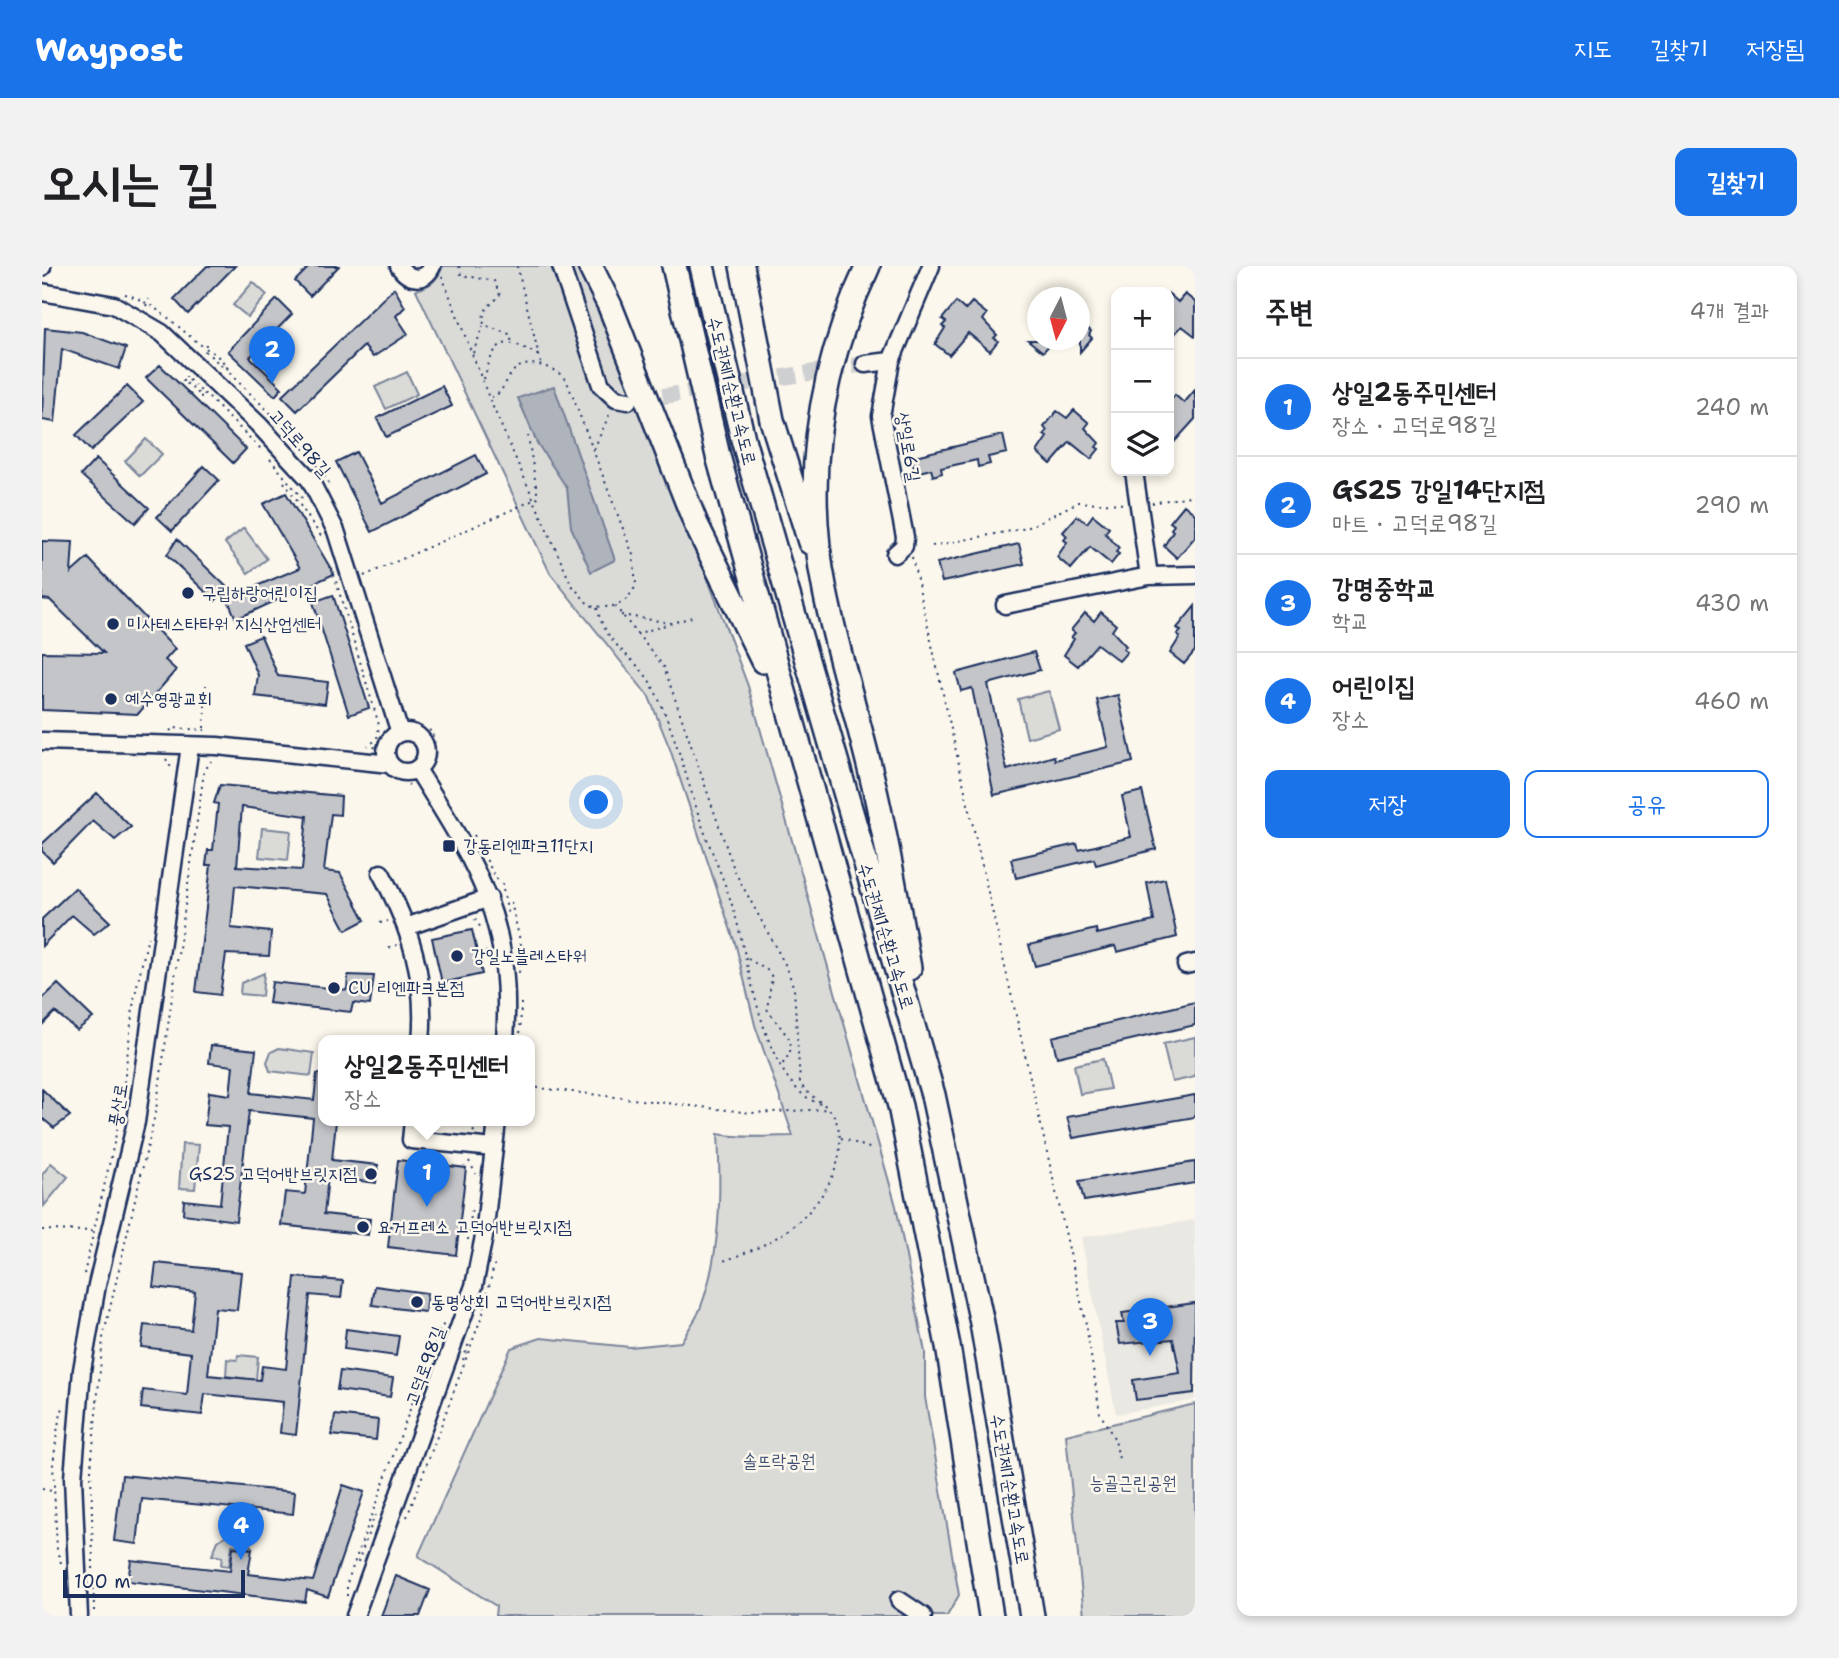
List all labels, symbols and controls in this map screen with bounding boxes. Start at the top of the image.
text: Waypost [35,27,183,72]
text: 지도 [1574,33,1612,65]
text: 길찾기 [1650,33,1708,65]
text: 저장됨 [1746,33,1804,65]
button: 길찾기 [1675,148,1797,216]
text: 오시는 길 [42,149,217,215]
north arrow [1027,287,1090,350]
map controls [1111,287,1174,476]
button: + [1111,287,1174,350]
text: 주변 [1265,291,1313,332]
text: 4개 결과 [1690,296,1769,326]
street label: 수도권제1순환고속도로 [702,314,762,468]
pin: 2 [249,326,295,384]
button: − [1111,350,1174,413]
text: 상일2동주민센터 [1332,374,1497,409]
text: 1 [1283,392,1293,422]
text: 240 m [1695,392,1769,422]
street label: 고덕로98길 [264,404,337,483]
street label: 상일로6길 [890,410,926,484]
text: 장소 · 고덕로98길 [1332,410,1497,440]
button: layers [1111,413,1174,476]
text: GS25 강일14단지점 [1332,472,1545,507]
text: 2 [1280,490,1296,520]
text: 290 m [1695,490,1769,520]
text: 마트 · 고덕로98길 [1332,508,1497,538]
text: 강명중학교 [1332,570,1437,605]
place label: 구립하랑어린이집 [202,581,318,605]
marker: 구립하랑어린이집 [180,585,196,601]
text: 3 [1280,588,1296,618]
text: 430 m [1695,588,1769,618]
text: 학교 [1332,606,1369,636]
place label: 미사테스타타워 지식산업센터 [127,612,321,636]
marker: 미사테스타타워 지식산업센터 [105,616,121,632]
text: 어린이집 [1332,668,1416,703]
text: 4 [1280,686,1296,716]
text: 460 m [1694,686,1769,716]
place label: 예수영광교회 [125,687,212,711]
marker: 예수영광교회 [103,691,119,707]
text: 장소 [1332,704,1369,734]
button: 저장 [1265,770,1510,838]
button: 공유 [1524,770,1769,838]
your location [579,785,613,819]
place label: 강동리엔파크11단지 [463,834,593,858]
marker: 강동리엔파크11단지 [441,838,457,854]
street label: 수도권제1순환고속도로 [852,860,920,1012]
place label: 강일노블레스타워 [471,944,587,968]
marker: 강일노블레스타워 [449,948,465,964]
place label: CU 리엔파크본점 [348,976,465,1000]
marker: CU 리엔파크본점 [326,980,342,996]
popup [318,1035,535,1126]
text: 상일2동주민센터 [344,1047,509,1082]
street label: 풍산로 [103,1082,133,1128]
text: 장소 [344,1083,381,1113]
pin: 1 [404,1149,450,1207]
place label: GS25 고덕어반브릿지점 [189,1162,358,1186]
marker: GS25 고덕어반브릿지점 [363,1166,379,1182]
place label: 요거프레소 고덕어반브릿지점 [377,1215,572,1239]
marker: 요거프레소 고덕어반브릿지점 [355,1219,371,1235]
place label: 동명상회 고덕어반브릿지점 [431,1290,611,1314]
marker: 동명상회 고덕어반브릿지점 [409,1294,425,1310]
pin: 3 [1127,1298,1173,1356]
street label: 고덕로98길 [400,1322,451,1409]
street label: 수도권제1순환고속도로 [985,1412,1035,1566]
park label: 솔뜨락공원 [743,1449,815,1473]
park label: 능골근린공원 [1090,1471,1176,1495]
pin: 4 [218,1502,264,1560]
scale bar [63,1567,245,1599]
text: 100 m [74,1569,131,1594]

